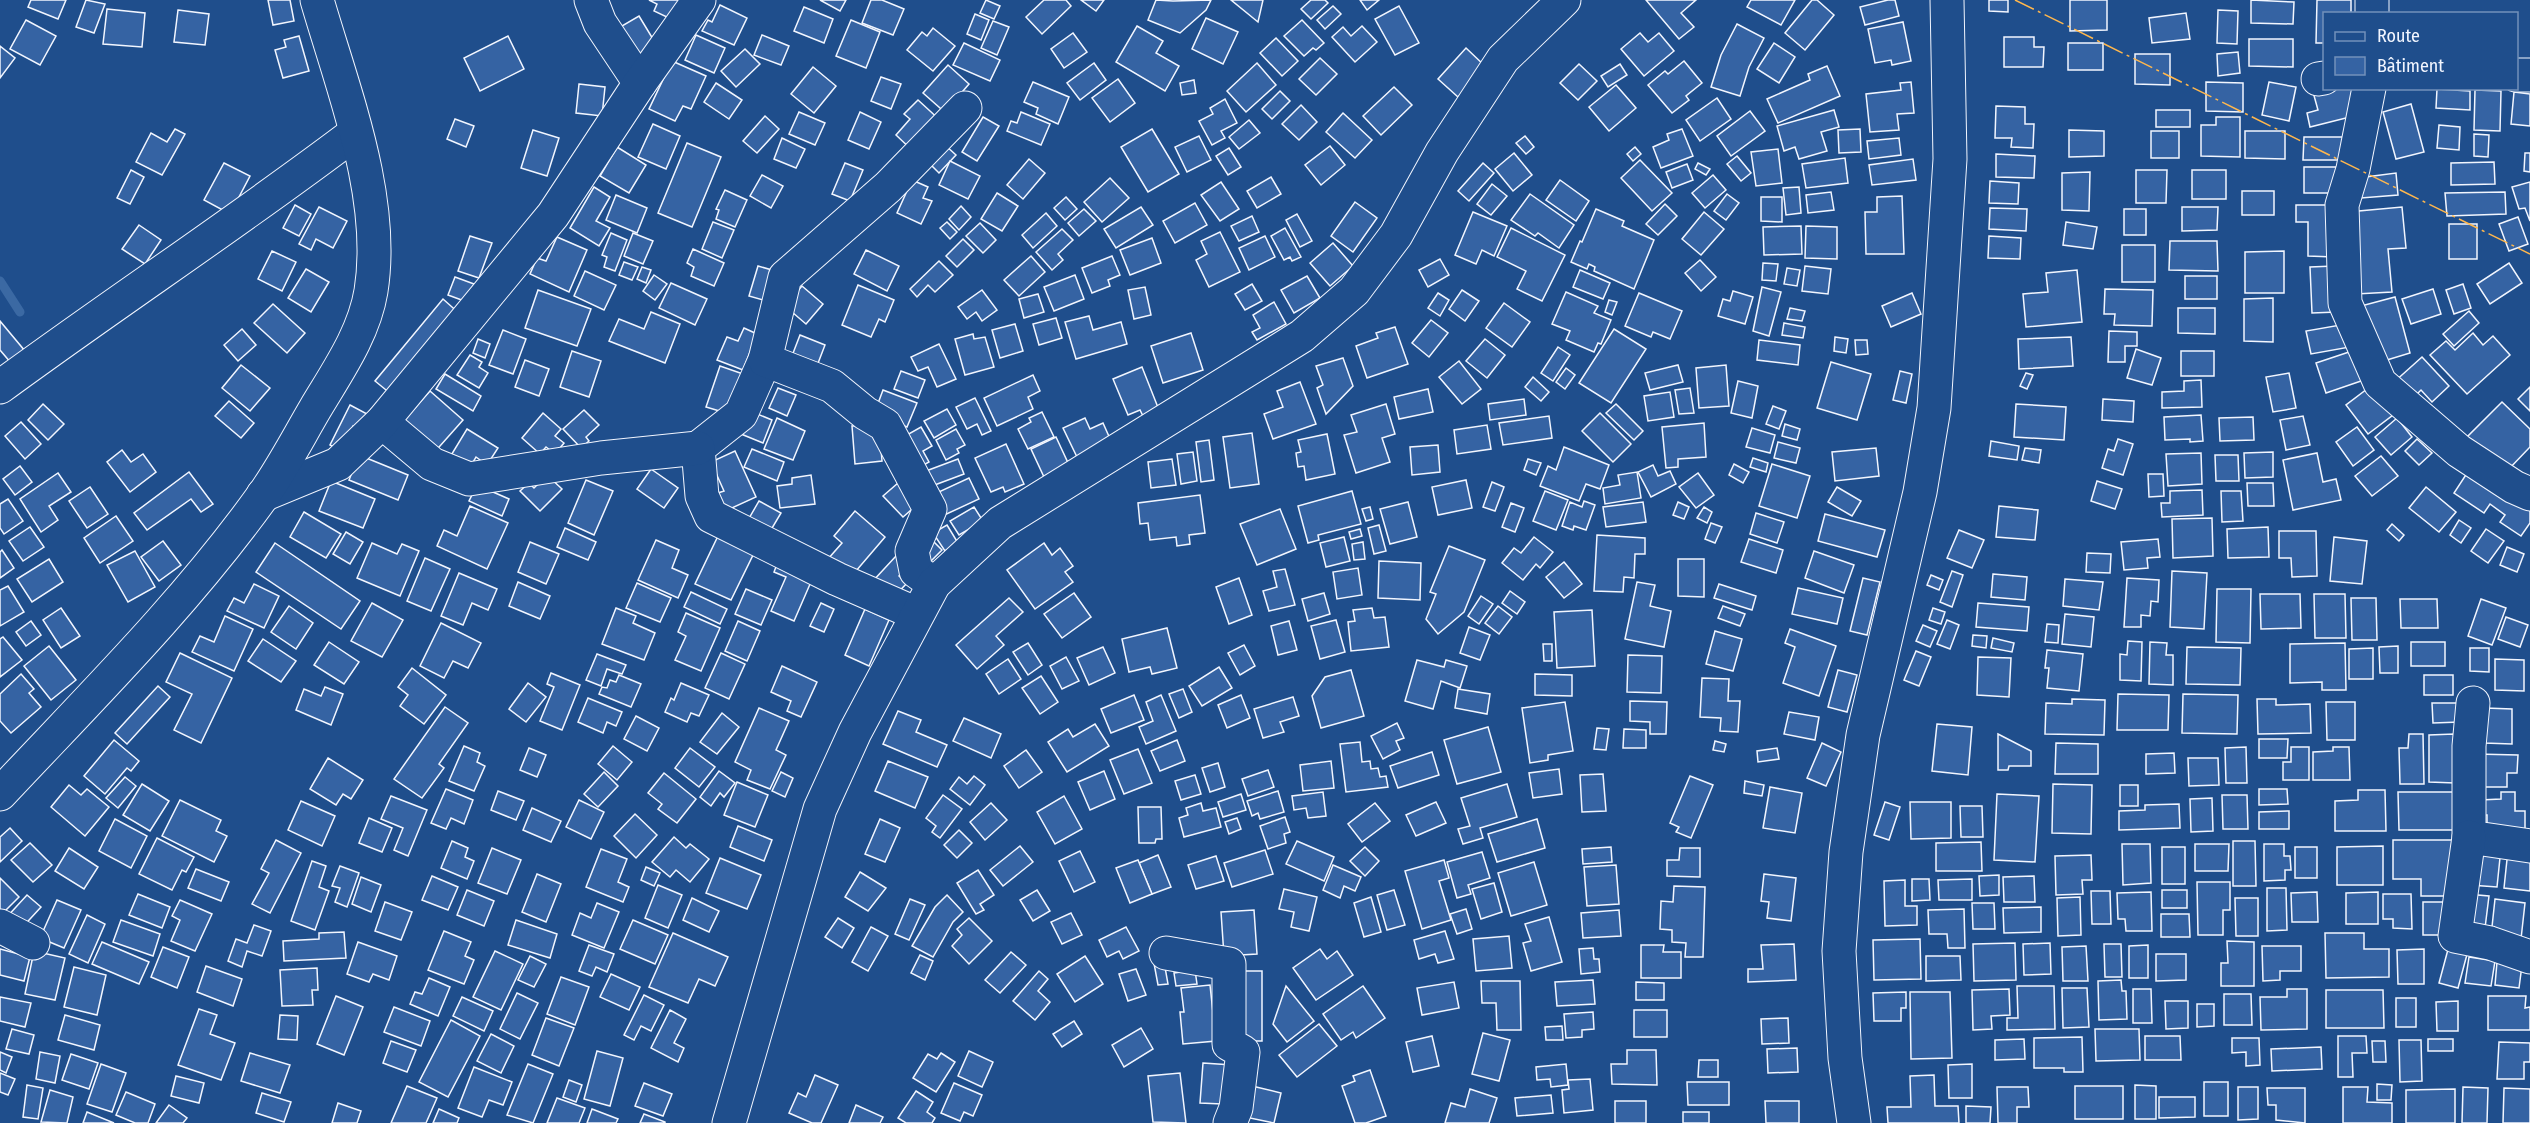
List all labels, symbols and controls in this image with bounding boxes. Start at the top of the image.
legend [2323,12,2518,90]
text: Route [2377,25,2420,47]
text: Bâtiment [2377,55,2444,77]

